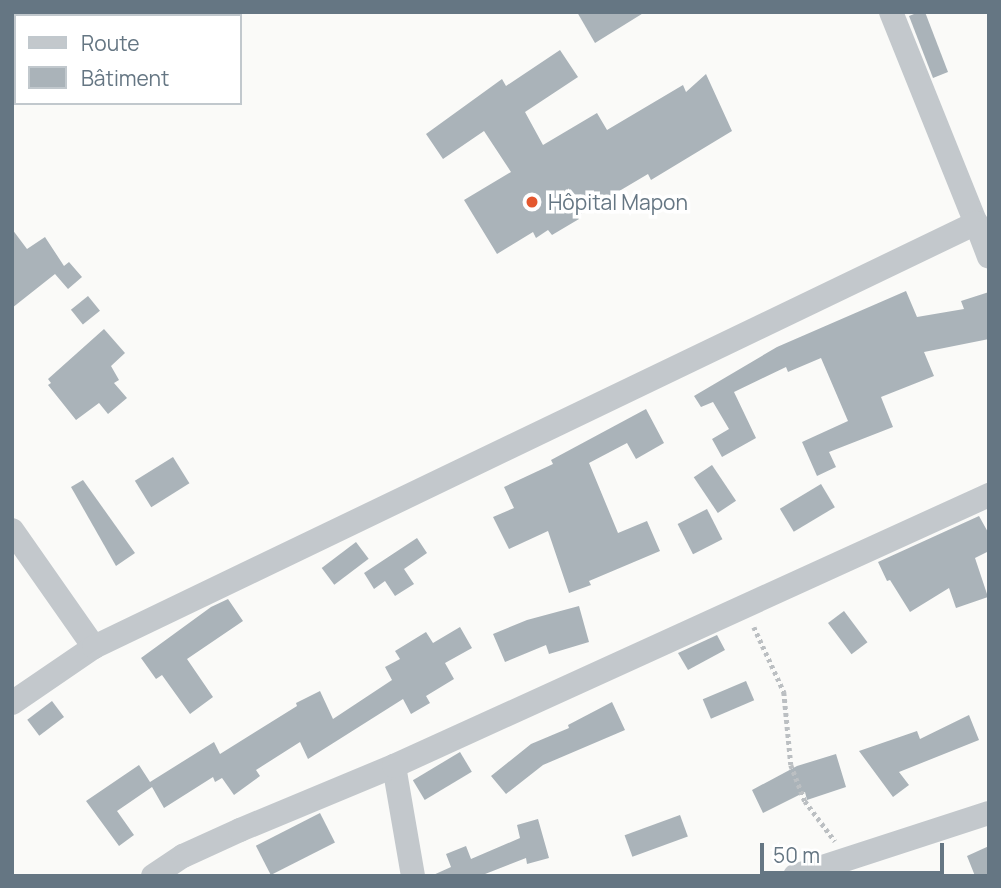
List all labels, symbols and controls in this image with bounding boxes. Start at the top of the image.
legend [14,14,242,105]
text: Route [81,29,139,57]
text: Bâtiment [81,64,169,92]
place label: Hôpital Mapon [548,189,688,215]
marker: Hôpital Mapon [522,192,542,212]
scale bar [763,828,947,872]
text: 50 m [773,841,820,869]

